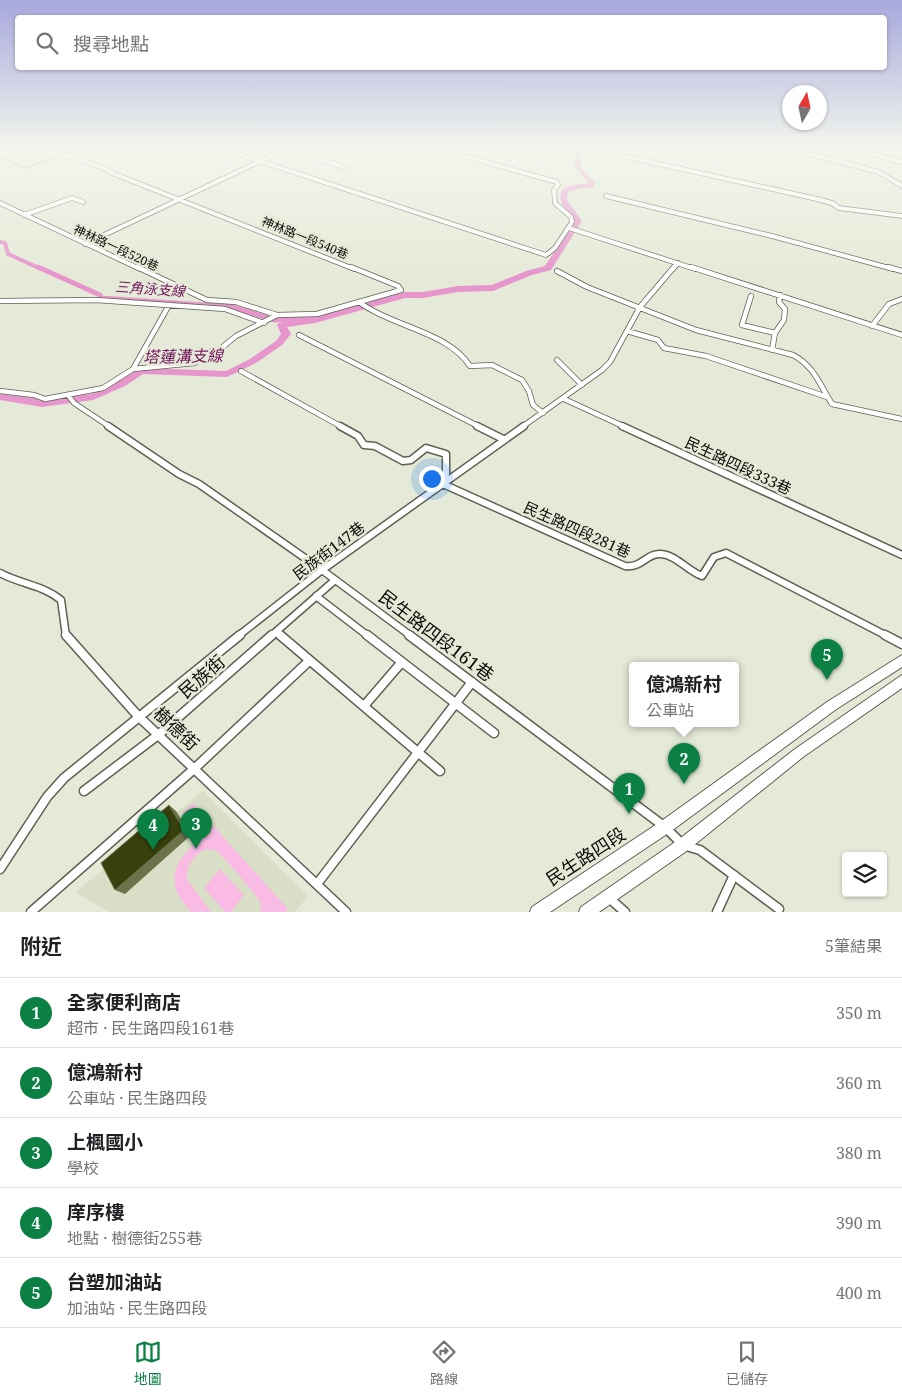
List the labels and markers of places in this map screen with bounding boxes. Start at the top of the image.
pin: 5 [811,639,843,680]
pin: 2 [668,743,700,784]
pin: 1 [613,773,645,814]
pin: 3 [180,808,212,849]
pin: 4 [137,809,169,850]

